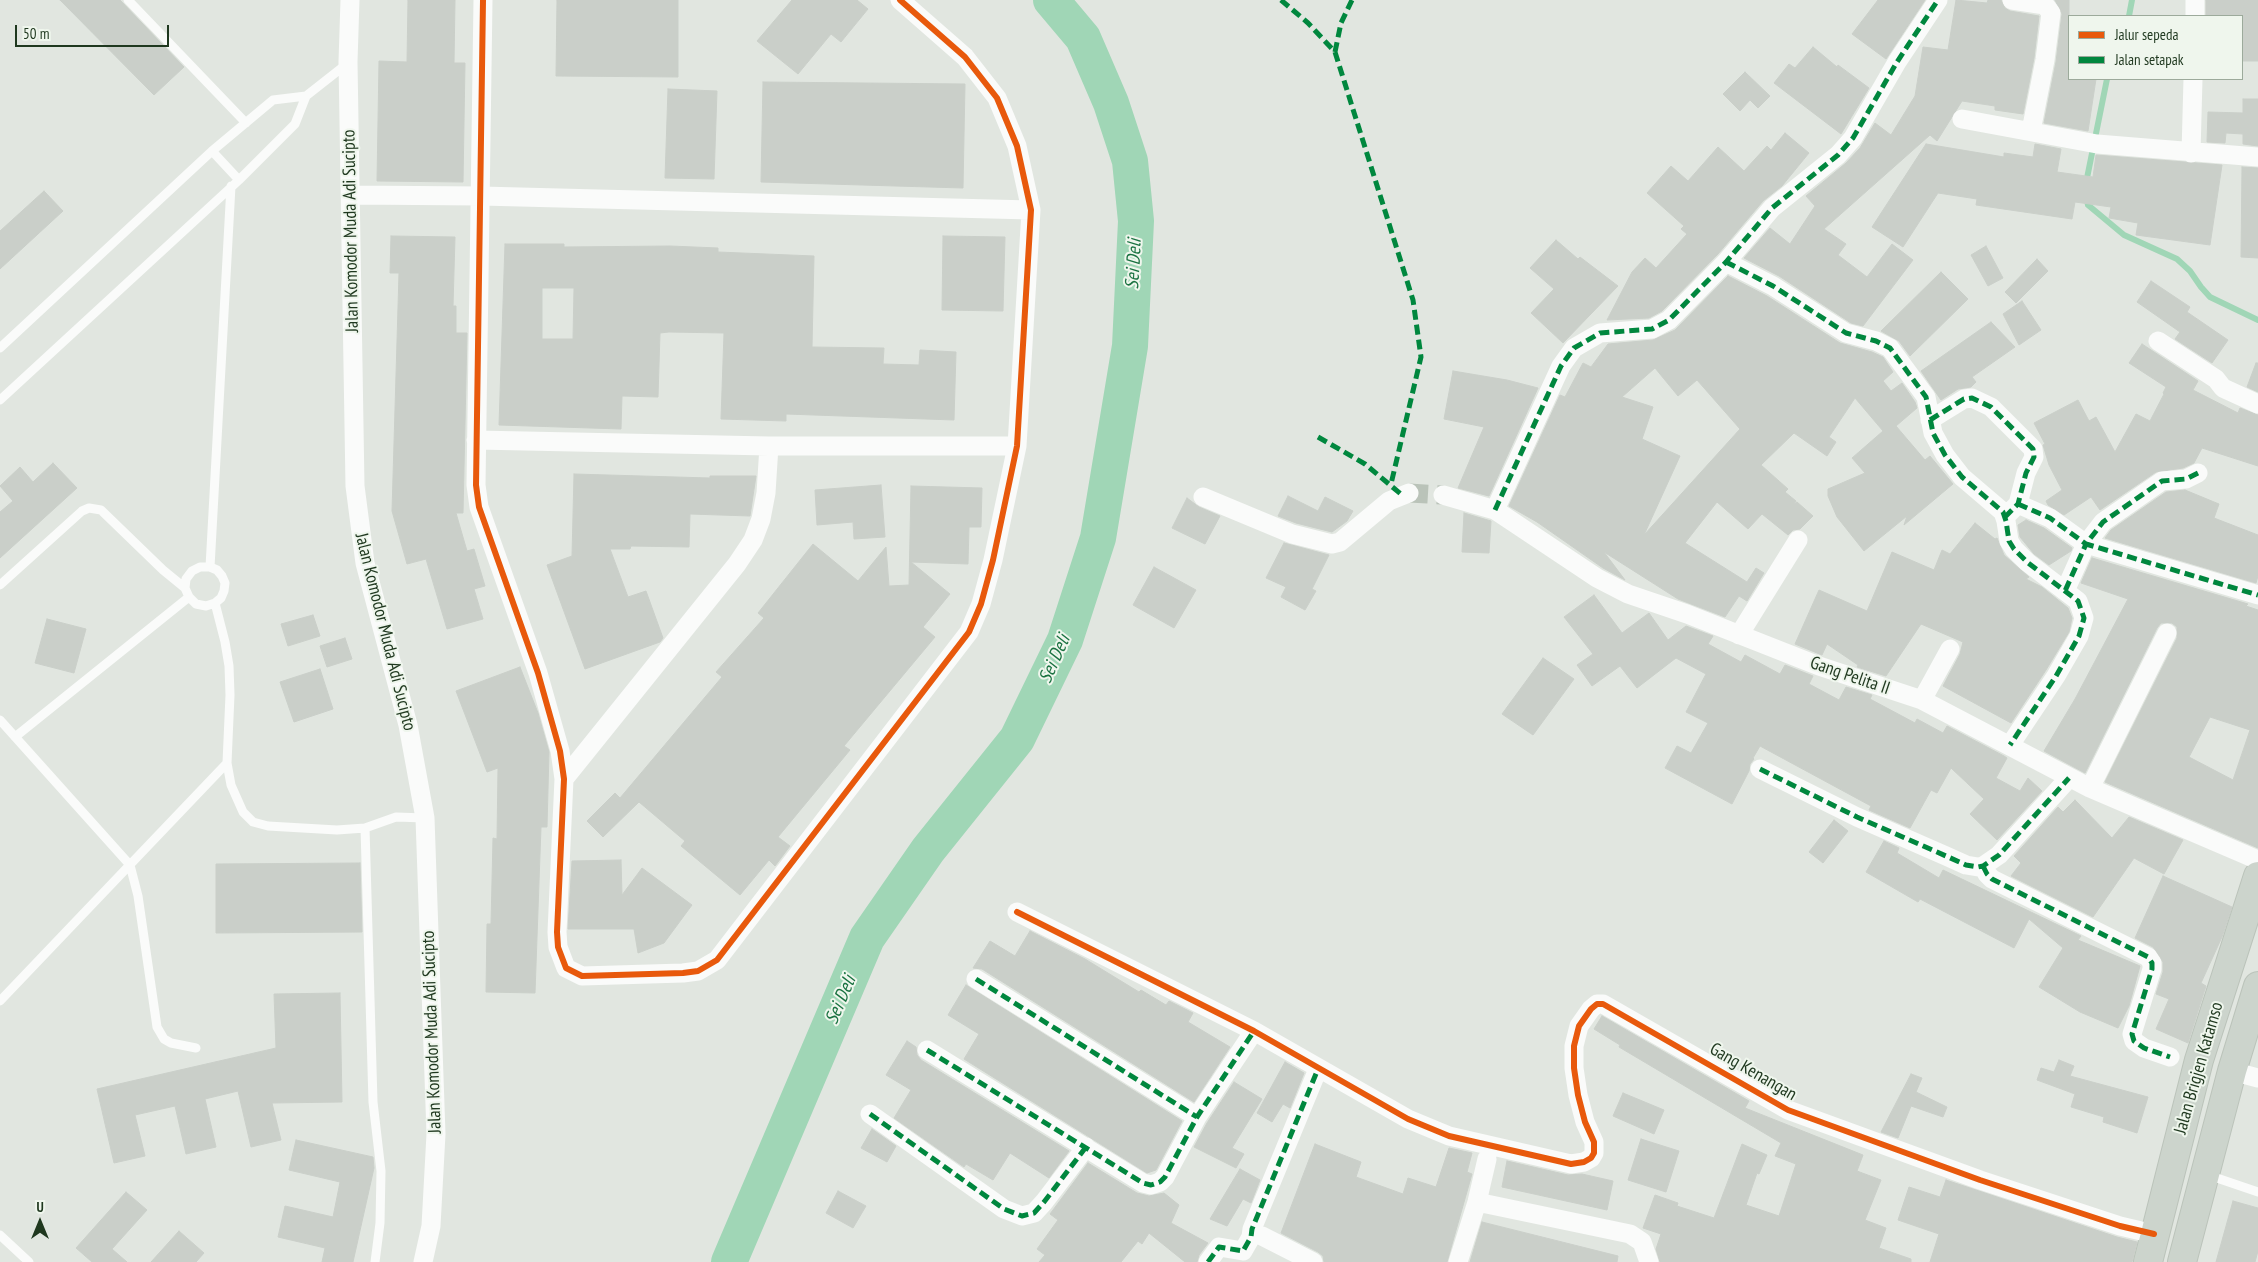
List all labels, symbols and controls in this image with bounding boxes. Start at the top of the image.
scale bar [18,15,171,47]
legend [2068,15,2243,80]
text: 50 m [23,24,49,43]
text: Jalur sepeda [2115,25,2178,44]
text: Jalan setapak [2115,50,2184,69]
street label: Jalan Komodor Muda Adi Sucipto [338,129,364,333]
water label: Sei Deli [1121,238,1147,290]
street label: Jalan Komodor Muda Adi Sucipto [350,531,420,733]
water label: Sei Deli [1034,631,1076,687]
street label: Gang Pelita II [1807,652,1893,700]
street label: Jalan Komodor Muda Adi Sucipto [418,930,446,1134]
water label: Sei Deli [821,972,861,1028]
street label: Jalan Brigjen Katamso [2170,1000,2228,1136]
street label: Gang Kenangan [1706,1038,1800,1106]
north arrow [15,1197,65,1247]
text: U [36,1198,44,1216]

